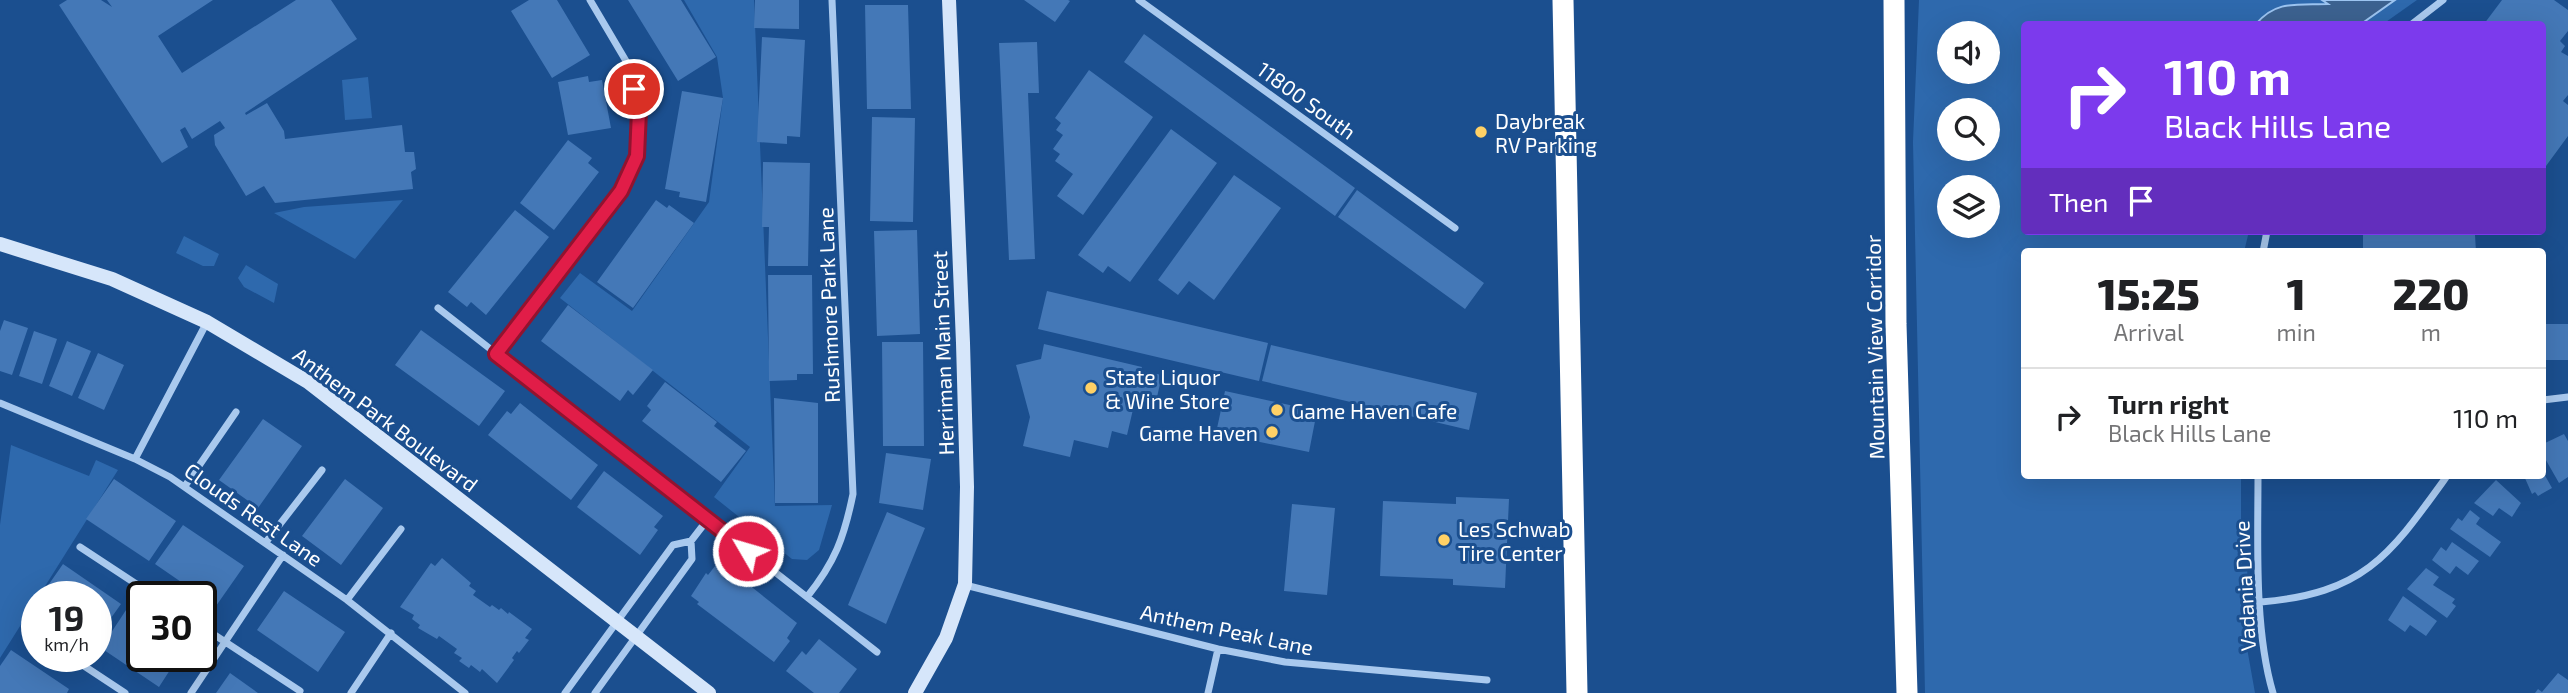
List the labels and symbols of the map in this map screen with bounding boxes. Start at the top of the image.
street label: 11800 South [1253,56,1361,144]
pin [604,59,664,119]
place label: Daybreak RV Parking [1495,108,1597,157]
marker: Daybreak RV Parking [1473,124,1489,140]
street label: Rushmore Park Lane [812,207,844,403]
street label: Mountain View Corridor [1860,234,1888,460]
street label: Herriman Main Street [926,250,958,456]
street label: Anthem Park Boulevard [289,341,483,497]
place label: State Liquor & Wine Store [1105,364,1230,413]
marker: State Liquor & Wine Store [1083,380,1099,396]
place label: Game Haven Cafe [1291,398,1457,423]
marker: Game Haven Cafe [1269,402,1285,418]
place label: Game Haven [1139,420,1258,445]
marker: Game Haven [1264,424,1280,440]
street label: Clouds Rest Lane [180,457,328,571]
position arrow [711,514,785,588]
place label: Les Schwab Tire Center [1458,516,1570,565]
street label: Vadania Drive [2228,520,2260,652]
marker: Les Schwab Tire Center [1436,532,1452,548]
speed limit sign: 30 [126,581,217,672]
street label: Anthem Peak Lane [1138,598,1316,660]

